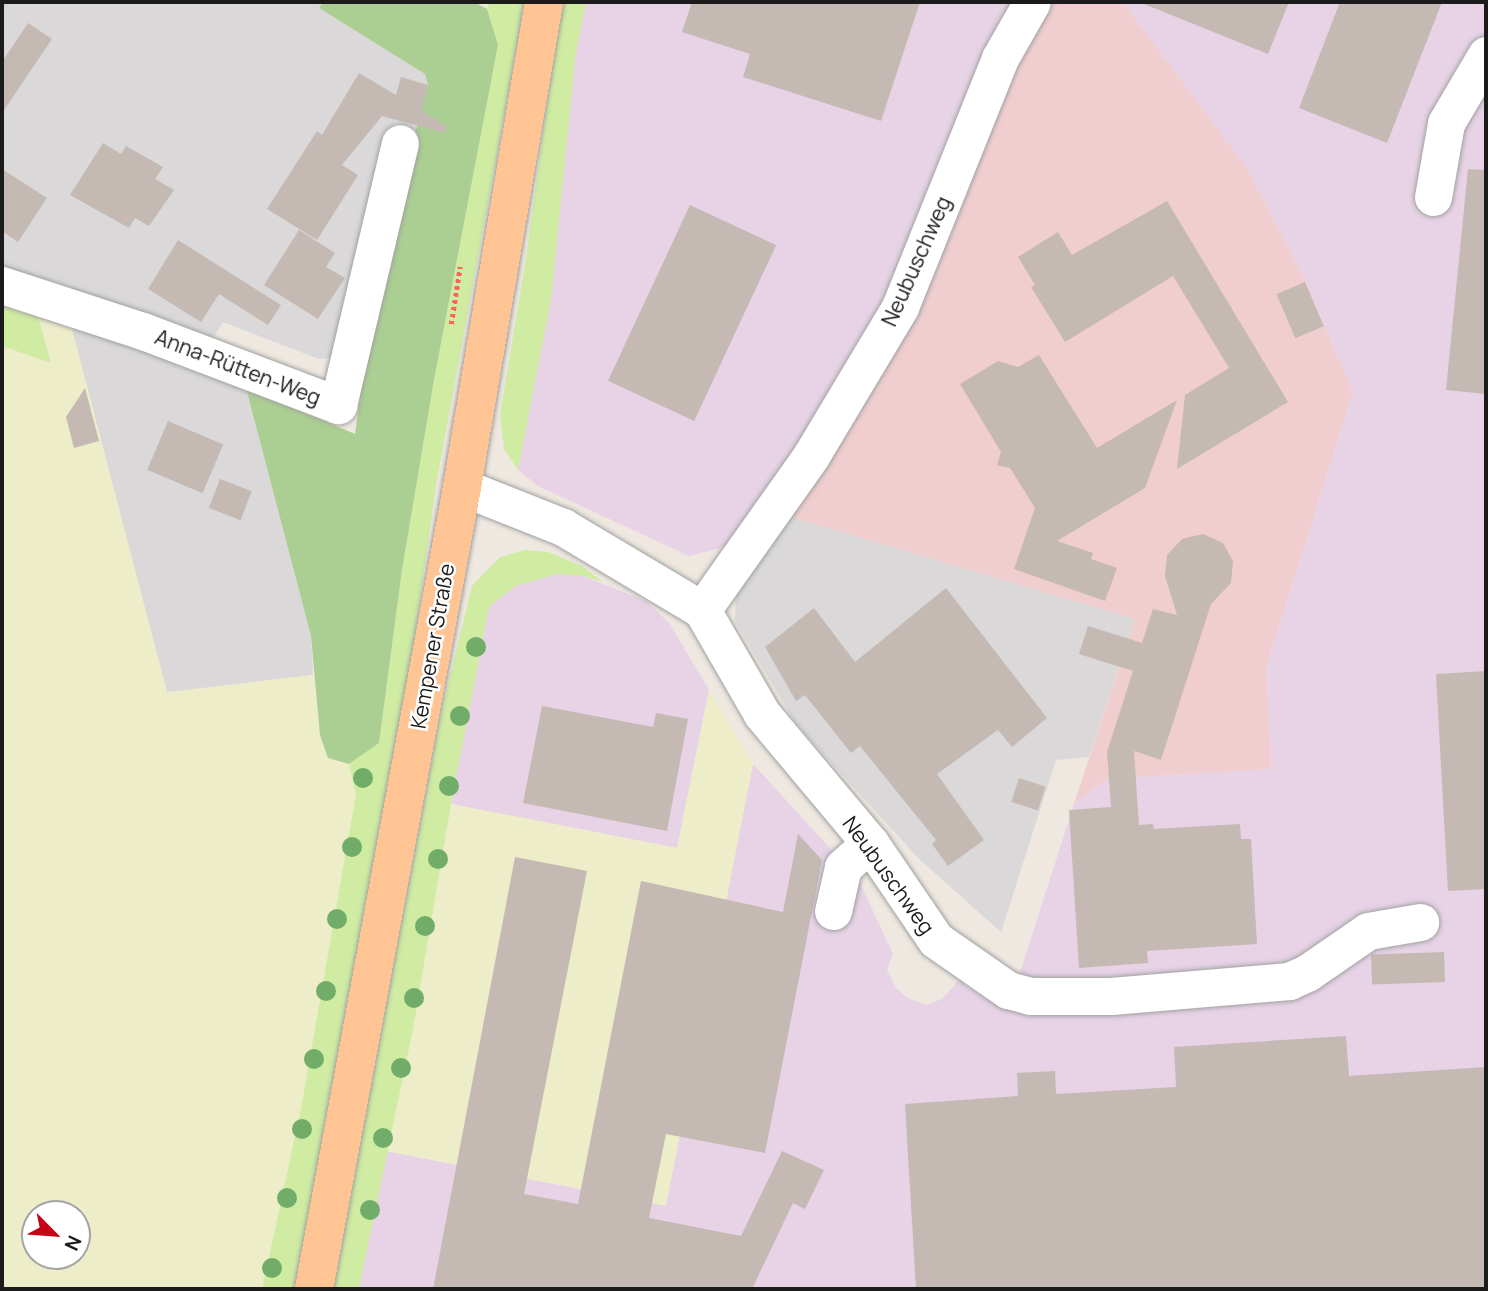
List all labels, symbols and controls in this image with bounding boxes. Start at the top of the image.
street label: Neubuschweg [876,192,956,330]
street label: Anna-Rütten-Weg [152,324,324,410]
street label: Kempener Straße [405,561,459,731]
street label: Neubuschweg [838,811,940,939]
north arrow [21,1200,91,1270]
text: N [59,1231,88,1255]

